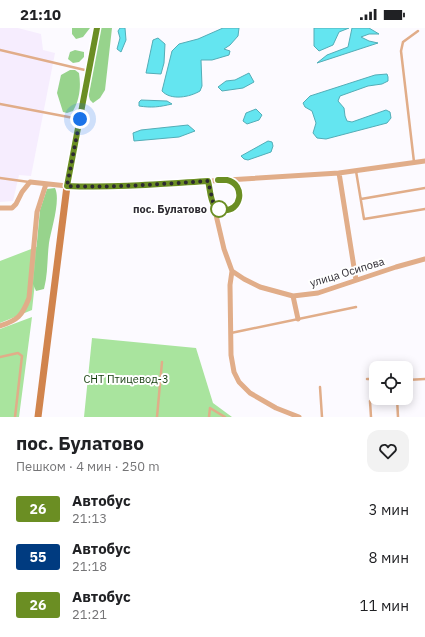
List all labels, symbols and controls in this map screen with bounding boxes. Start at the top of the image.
text: 21:10 [20,5,61,24]
your location [70,109,90,129]
marker: пос. Булатово [210,200,228,218]
place label: пос. Булатово [133,202,207,216]
street label: улица Осипова [308,254,386,290]
map controls [369,361,413,405]
button: locate [369,361,413,405]
park label: СНТ Птицевод-3 [83,372,169,386]
button: heart [367,430,409,472]
text: пос. Булатово [16,431,144,455]
text: Пешком · 4 мин · 250 m [16,458,160,475]
text: Автобус [72,491,131,510]
text: 26 [30,500,46,518]
text: 3 мин [368,500,409,519]
text: 21:13 [72,510,107,527]
text: Автобус [72,539,131,558]
text: 55 [30,548,46,566]
text: 8 мин [368,548,409,567]
text: 21:18 [72,558,107,575]
text: Автобус [72,587,131,606]
text: 26 [30,596,46,614]
text: 11 мин [359,596,409,615]
text: 21:21 [72,606,107,623]

